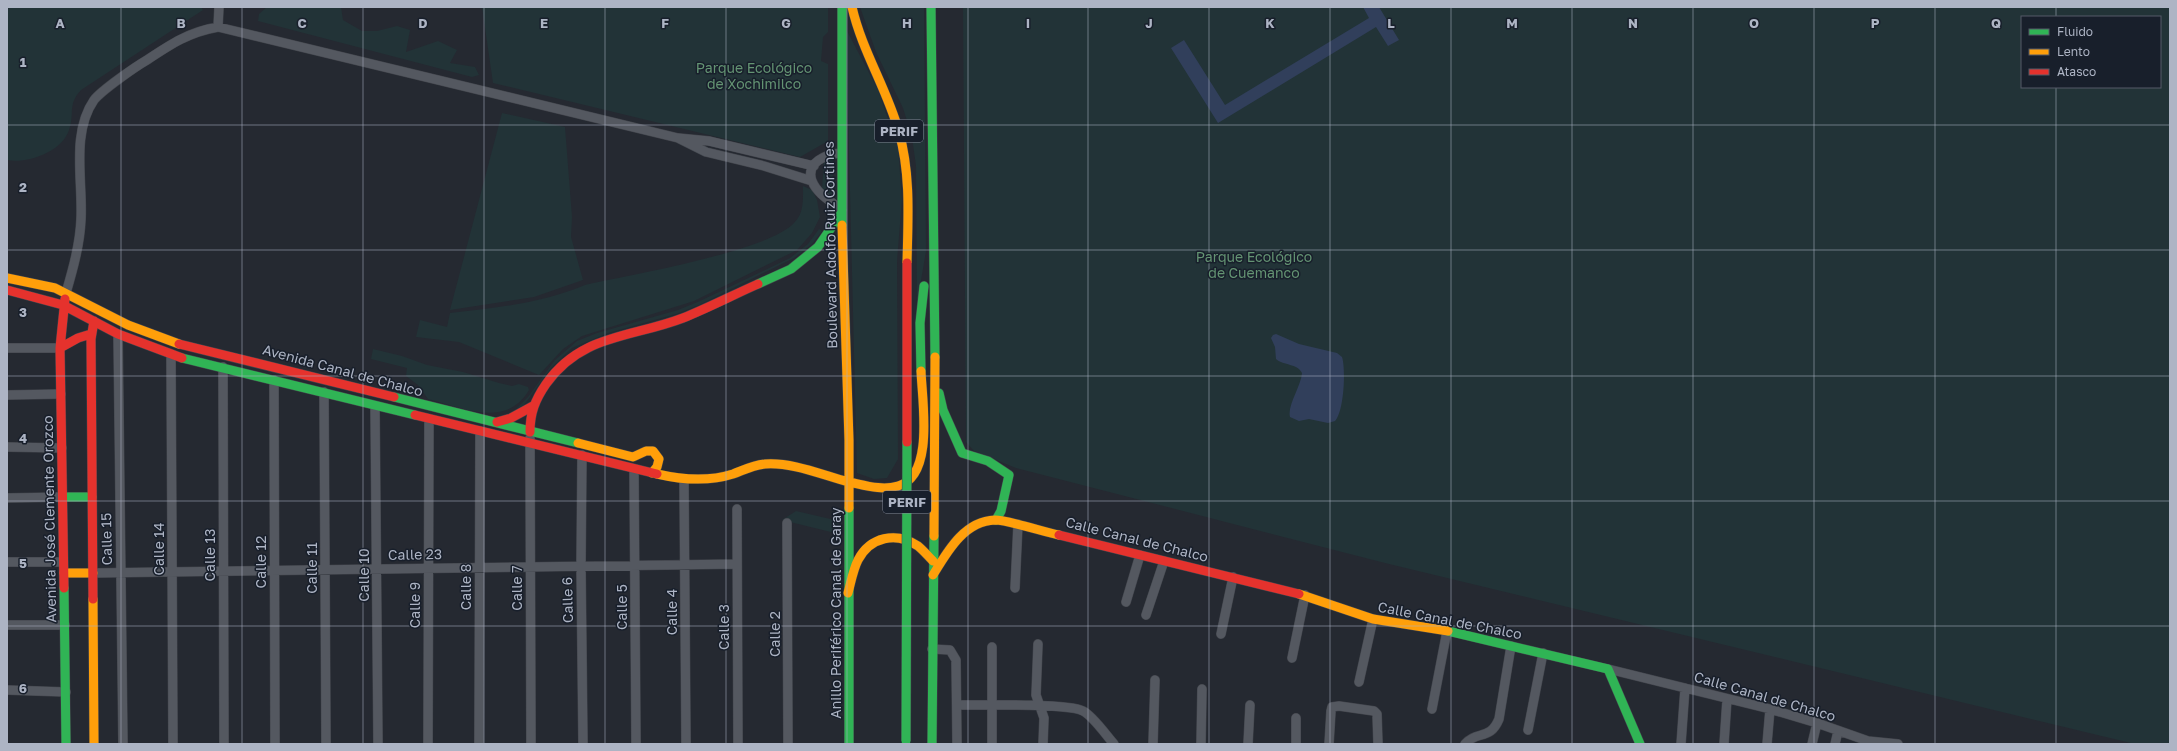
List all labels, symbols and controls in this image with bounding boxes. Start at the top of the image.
text: A [55,15,65,31]
text: B [176,15,186,31]
text: C [297,15,307,31]
text: D [418,15,428,31]
text: E [540,15,548,31]
text: F [661,15,669,31]
text: G [781,15,791,31]
text: H [902,15,912,31]
text: I [1026,15,1030,31]
text: J [1145,15,1153,31]
text: K [1265,15,1275,31]
text: L [1387,15,1395,31]
text: M [1506,15,1518,31]
text: N [1628,15,1638,31]
text: O [1749,15,1759,31]
text: P [1871,15,1880,31]
text: Q [1991,15,2001,31]
legend [2021,16,2161,88]
text: Fluido [2057,24,2093,39]
text: Lento [2057,44,2090,59]
text: 1 [20,54,27,70]
park label: Parque Ecológico de Xochimilco [696,59,812,92]
text: Atasco [2057,64,2096,79]
road number: PERIF [875,120,923,142]
street label: Boulevard Adolfo Ruiz Cortines [820,141,840,349]
text: 2 [19,179,27,195]
park label: Parque Ecológico de Cuemanco [1196,248,1312,281]
text: 3 [19,304,27,320]
street label: Avenida Canal de Chalco [261,340,425,400]
street label: Avenida José Clemente Orozco [39,415,59,623]
text: 4 [19,430,27,446]
road number: PERIF [883,491,931,513]
street label: Anillo Periférico Canal de Garay [827,507,844,719]
street label: Calle 15 [97,512,115,566]
street label: Calle Canal de Chalco [1064,513,1210,565]
street label: Calle 14 [150,522,167,576]
street label: Calle 13 [201,529,218,581]
street label: Calle 12 [252,536,269,588]
street label: Calle 11 [303,542,320,594]
street label: Calle 23 [388,545,442,563]
street label: Calle 10 [355,548,372,602]
text: 5 [19,555,27,571]
street label: Calle 8 [457,564,474,610]
street label: Calle 7 [508,565,525,611]
street label: Calle 6 [558,577,576,623]
street label: Calle 9 [406,582,423,628]
street label: Calle 5 [613,584,630,630]
street label: Calle 4 [663,589,680,635]
street label: Calle Canal de Chalco [1376,598,1524,642]
street label: Calle 3 [715,604,732,650]
street label: Calle 2 [766,611,783,657]
street label: Calle Canal de Chalco [1692,668,1838,724]
text: 6 [19,680,27,696]

